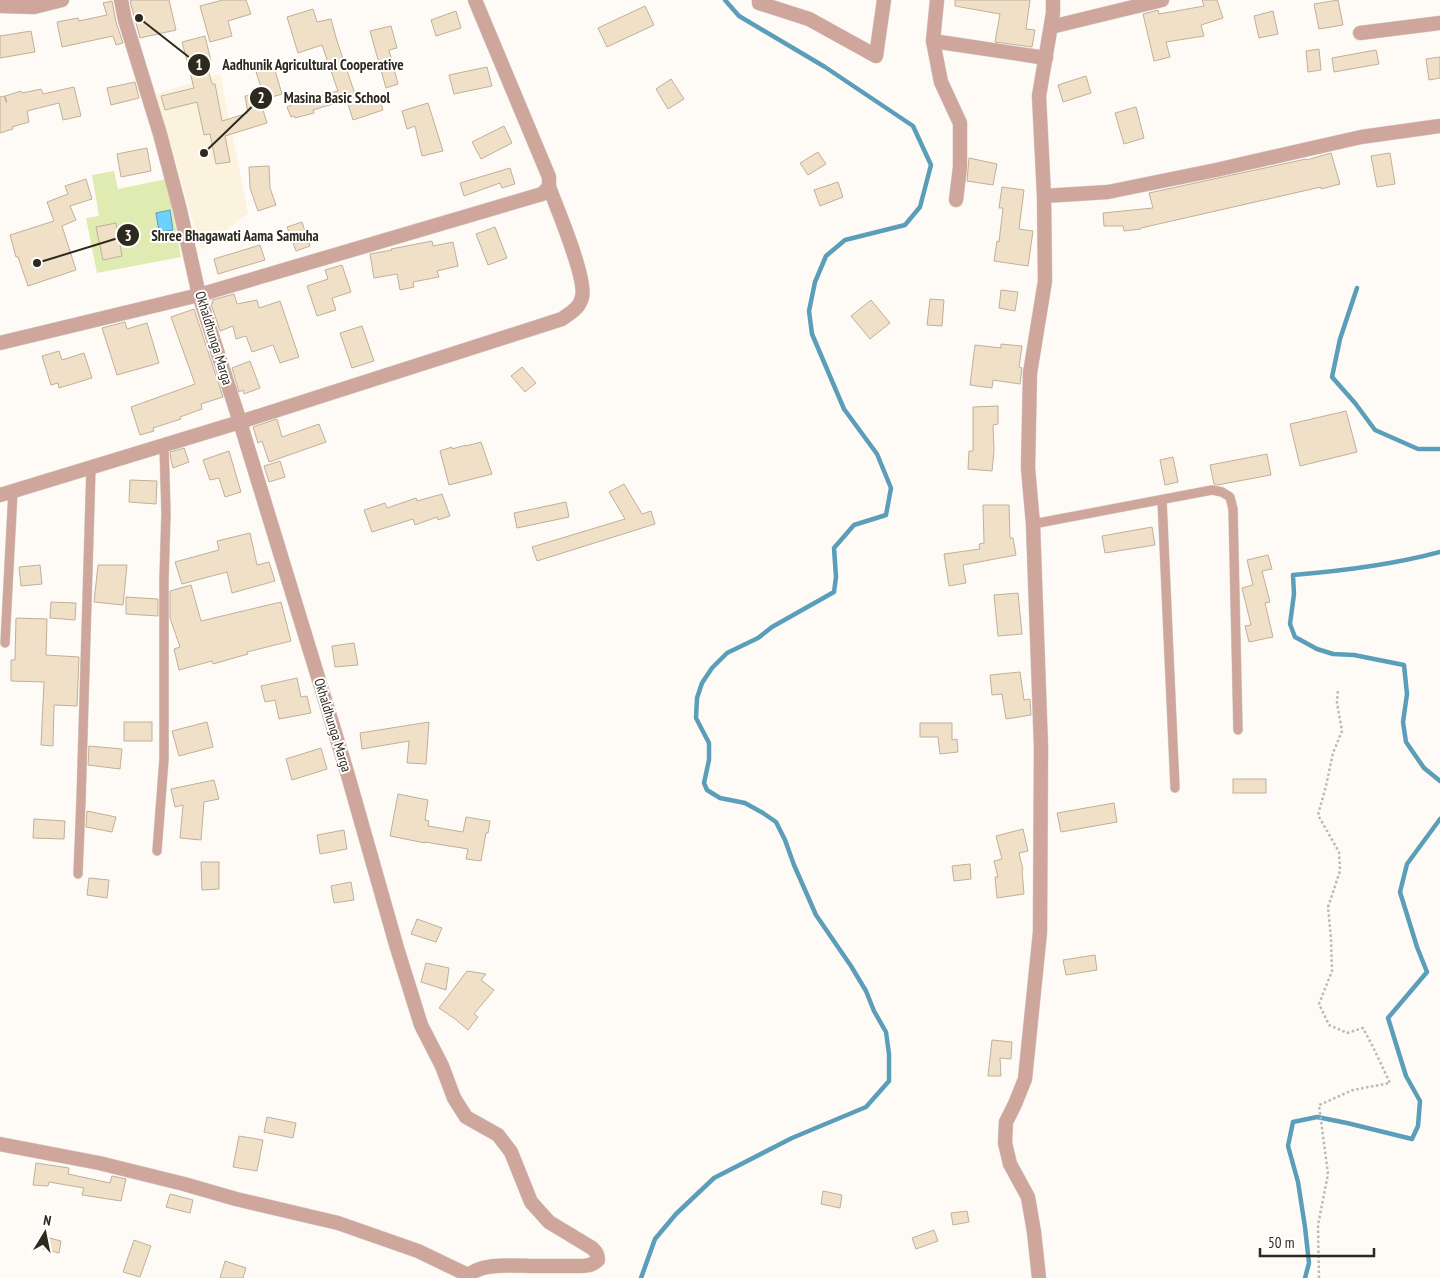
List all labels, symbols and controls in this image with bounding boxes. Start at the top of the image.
callout: Aadhunik Agricultural Cooperative [187,50,414,80]
text: 1 [195,55,203,74]
text: Aadhunik Agricultural Cooperative [221,55,404,74]
callout: Masina Basic School [249,83,401,113]
text: 2 [257,88,265,107]
text: Masina Basic School [284,88,391,107]
callout: Shree Bhagawati Aama Samuha [116,220,329,250]
text: 3 [124,226,132,245]
text: Shree Bhagawati Aama Samuha [151,226,319,245]
street label: Okhaldhunga Marga [191,289,237,387]
street label: Okhaldhunga Marga [310,676,356,774]
north arrow [20,1208,70,1258]
text: N [42,1211,53,1230]
scale bar [1260,1226,1374,1258]
text: 50 m [1268,1233,1294,1252]

